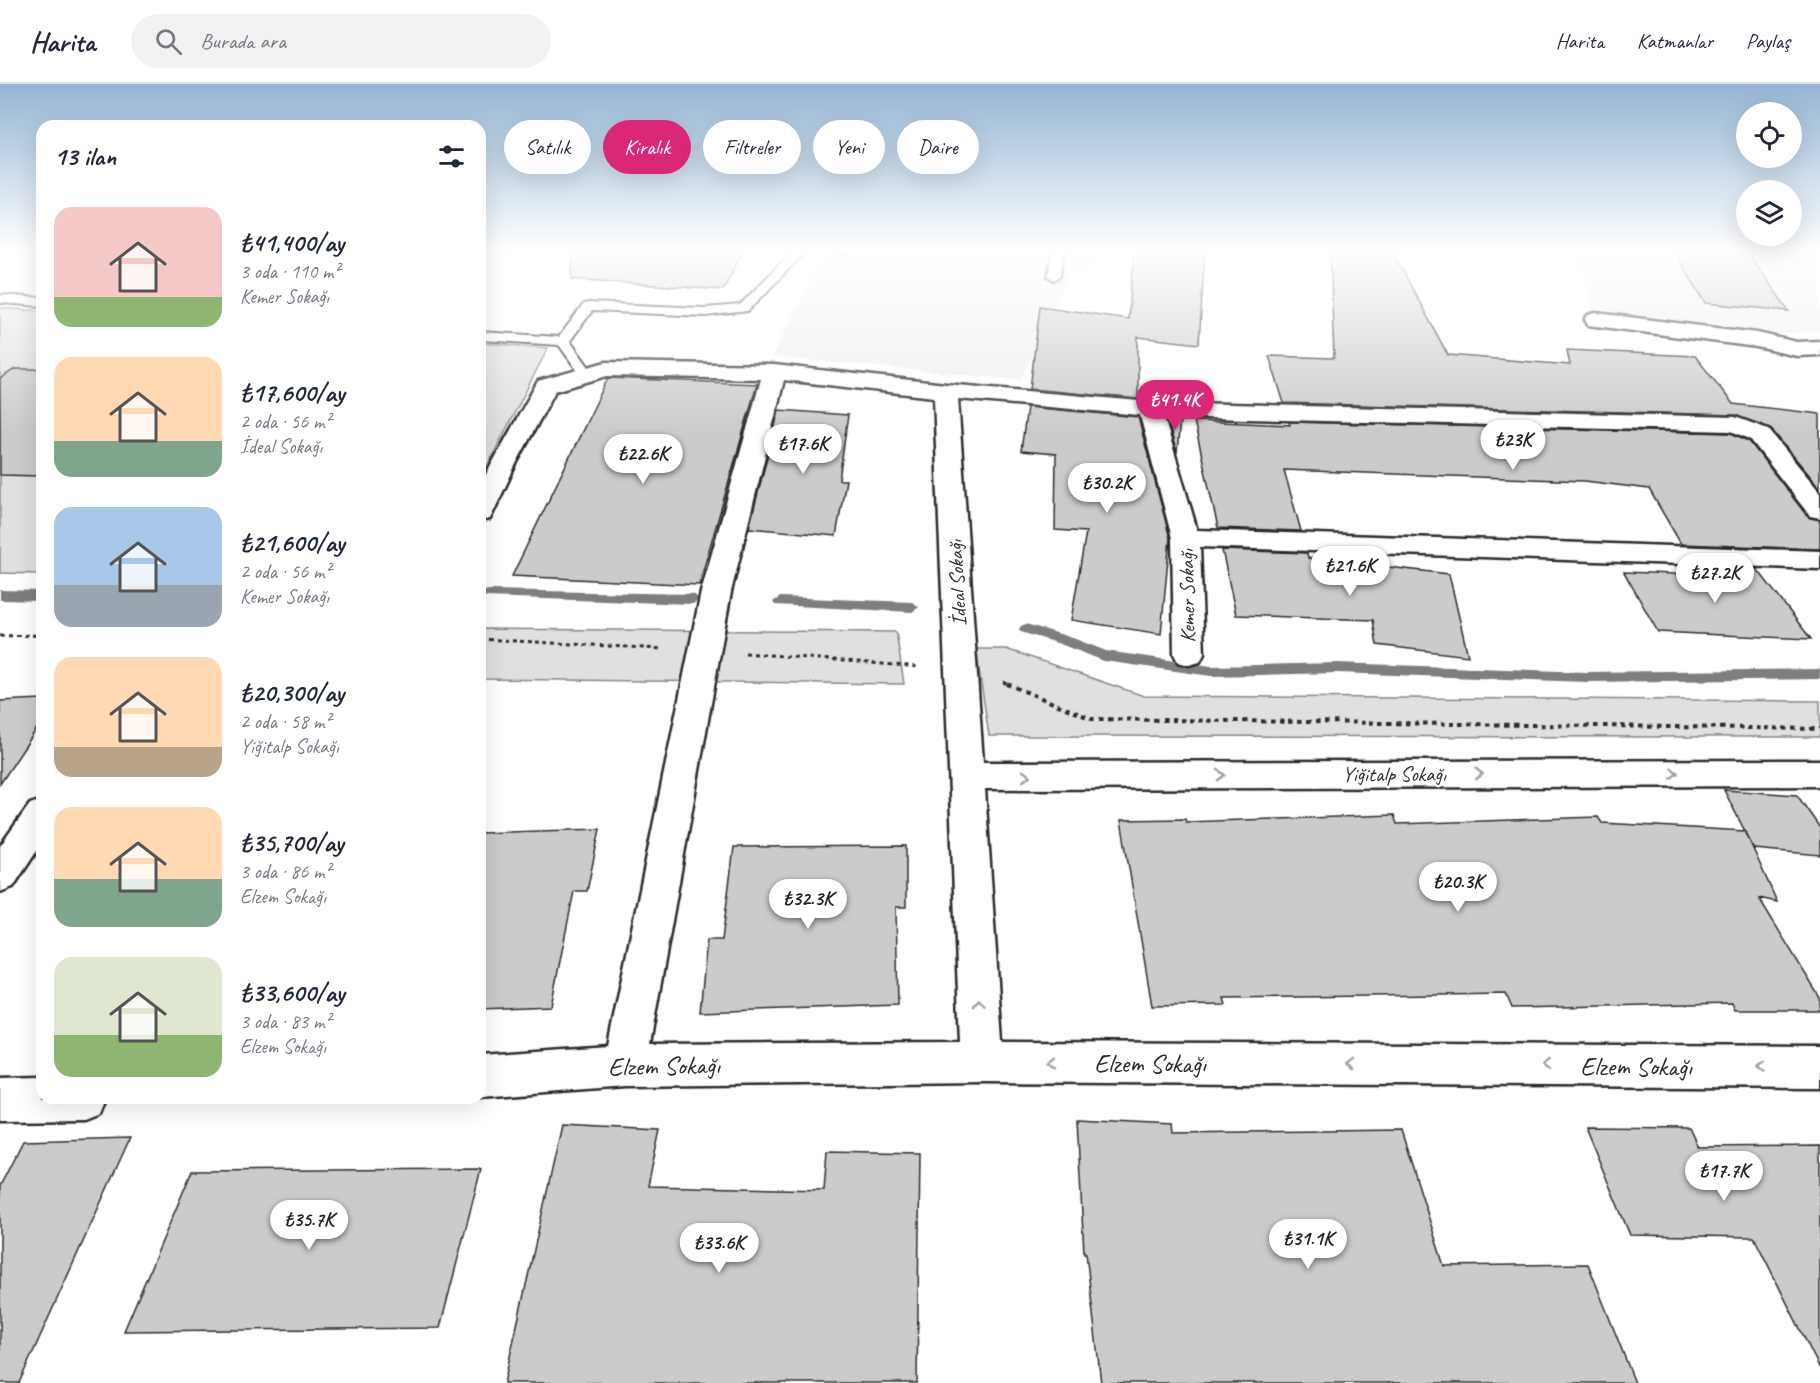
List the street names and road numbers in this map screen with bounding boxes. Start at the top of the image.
street label: İdeal Sokağı [942,538,972,627]
street label: Kemer Sokağı [1173,548,1201,643]
street label: Yiğitalp Sokağı [1342,761,1447,787]
street label: Elzem Sokağı [1094,1047,1207,1080]
street label: Elzem Sokağı [608,1049,721,1083]
street label: Elzem Sokağı [1580,1050,1693,1083]

